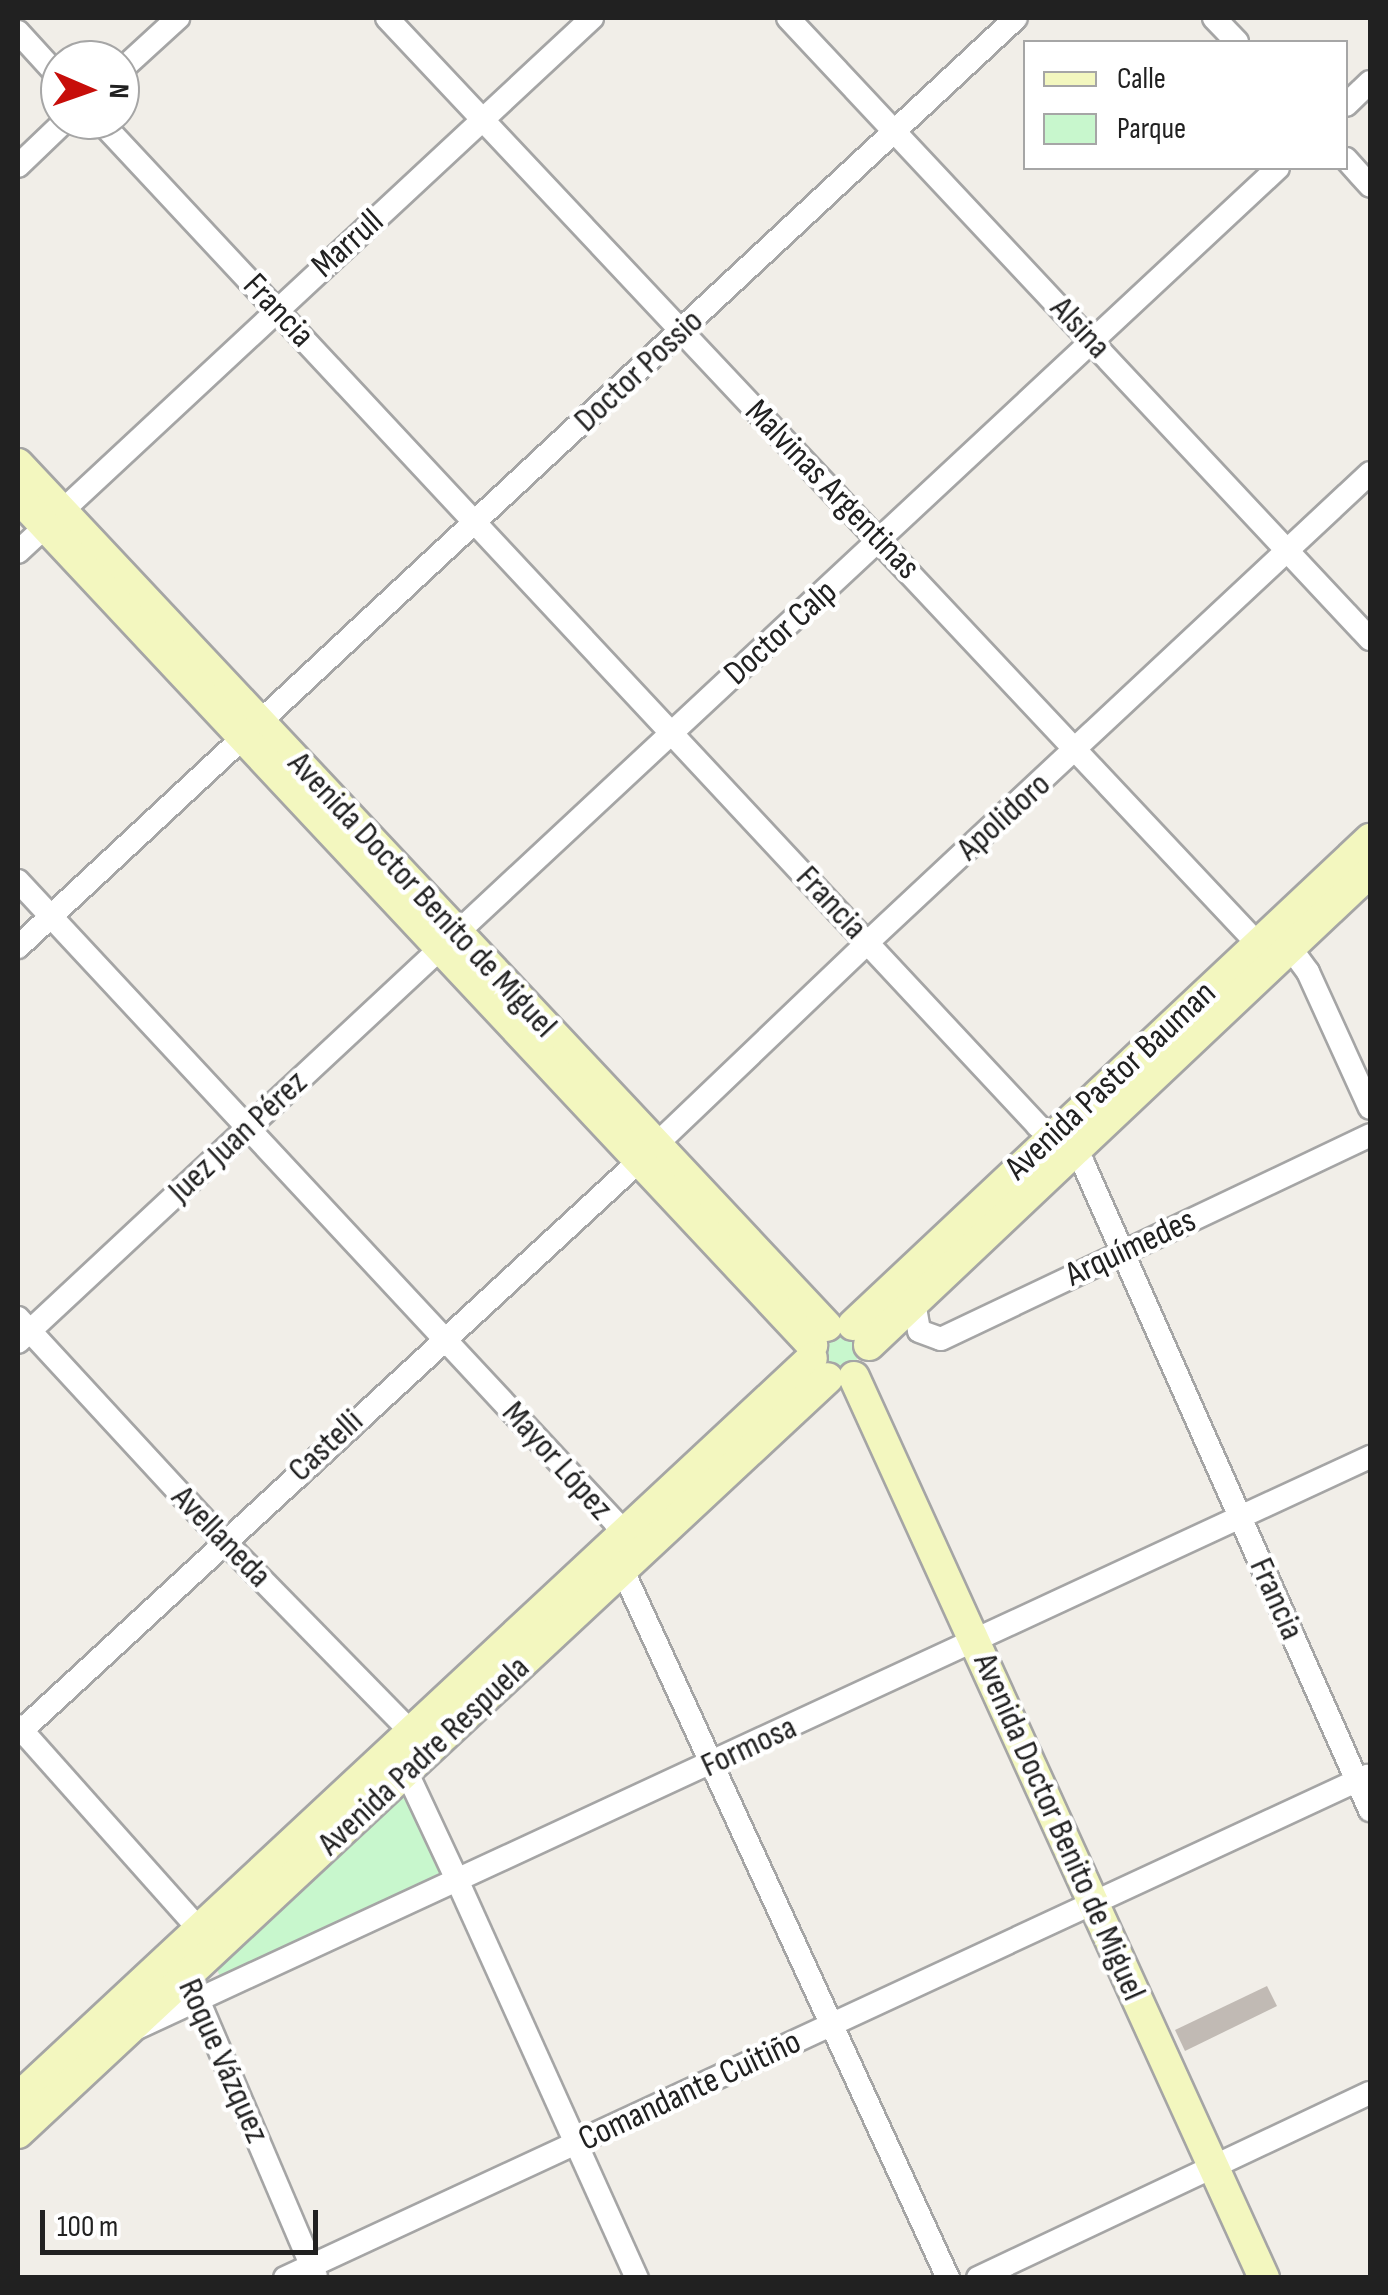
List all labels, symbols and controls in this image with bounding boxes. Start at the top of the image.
north arrow [40,40,140,140]
legend [1023,40,1348,170]
text: Calle [1117,61,1166,97]
text: N [102,83,135,99]
text: Parque [1117,111,1186,147]
street label: Marrull [303,201,393,287]
street label: Francia [234,266,322,356]
street label: Alsina [1041,288,1119,368]
street label: Doctor Possio [566,301,712,441]
street label: Malvinas Argentinas [736,391,928,589]
street label: Doctor Calp [716,572,846,694]
street label: Avenida Doctor Benito de Miguel [279,743,565,1047]
street label: Apolidoro [949,764,1059,870]
street label: Francia [787,858,875,948]
street label: Avenida Pastor Bauman [997,973,1225,1189]
street label: Juez Juan Pérez [160,1062,316,1212]
street label: Arquímedes [1059,1200,1203,1296]
street label: Mayor López [493,1393,621,1529]
street label: Castelli [280,1401,372,1491]
street label: Avellaneda [162,1477,280,1597]
street label: Francia [1239,1552,1313,1646]
street label: Avenida Padre Respuela [309,1647,539,1865]
street label: Avenida Doctor Benito de Miguel [963,1647,1155,2007]
street label: Formosa [695,1707,803,1787]
street label: Roque Vázquez [168,1972,278,2150]
street label: Comandante Cuitiño [572,2021,808,2161]
scale bar [45,2190,322,2252]
text: 100 m [57,2209,118,2245]

